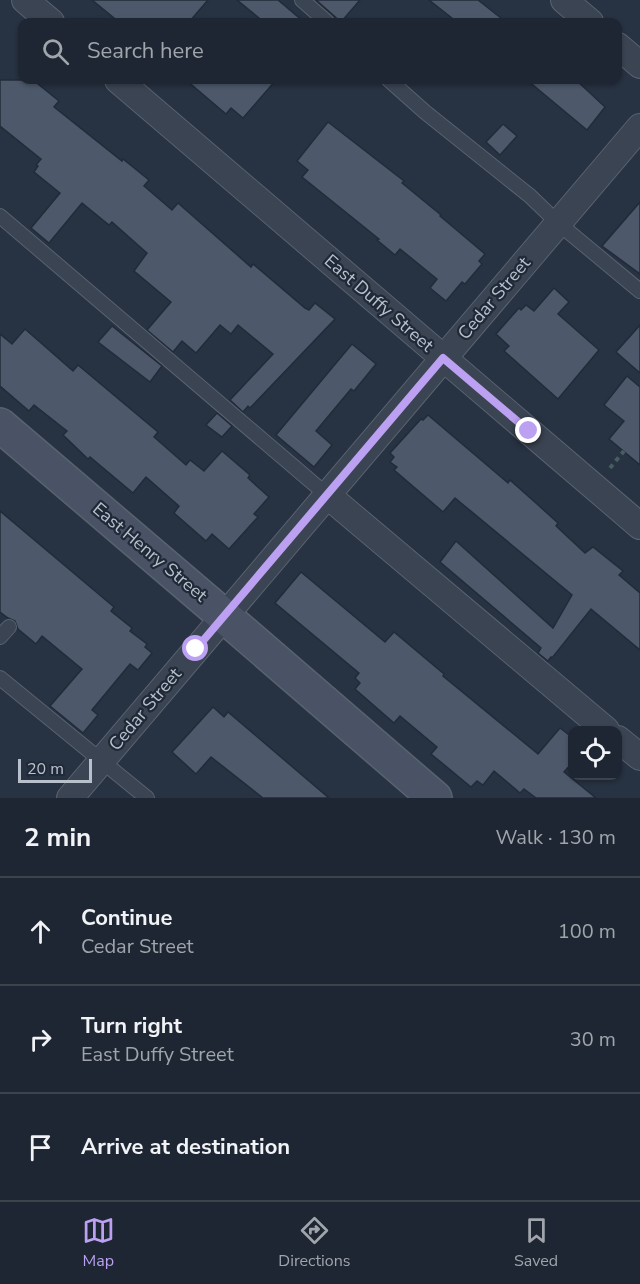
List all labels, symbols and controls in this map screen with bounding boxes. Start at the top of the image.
search box [18,18,622,84]
icon: search [39,35,72,68]
text: Search here [87,36,204,66]
street label: East Duffy Street [319,249,439,358]
street label: Cedar Street [452,251,536,345]
route end [515,417,541,443]
street label: East Henry Street [88,497,213,608]
route start [182,635,208,661]
street label: Cedar Street [103,662,187,756]
map controls [568,726,622,780]
button: locate [568,726,622,780]
scale bar [18,756,92,784]
text: 20 m [27,758,64,780]
text: 2 min [24,820,91,855]
text: Walk · 130 m [496,824,616,851]
text: Continue [81,903,172,933]
icon: ahead [24,915,57,948]
text: 100 m [558,918,616,945]
text: Cedar Street [81,933,194,960]
text: Turn right [81,1011,182,1041]
icon: right [24,1023,57,1056]
text: 30 m [570,1026,616,1053]
text: East Duffy Street [81,1041,234,1068]
icon: arrive [24,1131,57,1164]
text: Arrive at destination [81,1132,290,1162]
tab: Map [82,1214,115,1272]
tab: Directions [278,1214,350,1272]
tab: Saved [514,1214,558,1272]

